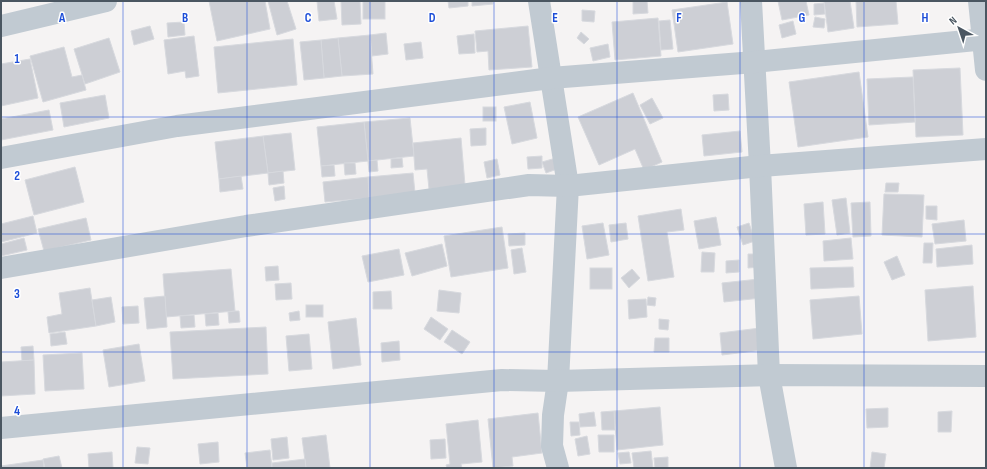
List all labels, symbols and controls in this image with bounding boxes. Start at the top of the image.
north arrow [939,8,979,48]
text: A [58,10,66,26]
text: B [182,10,188,26]
text: C [305,10,312,26]
text: D [429,10,436,26]
text: E [552,10,558,26]
text: F [676,10,682,26]
text: G [799,10,806,26]
text: H [922,10,929,26]
text: N [946,14,959,28]
text: 1 [14,51,20,67]
text: 2 [14,168,20,184]
text: 3 [14,286,20,302]
text: 4 [14,403,20,419]

